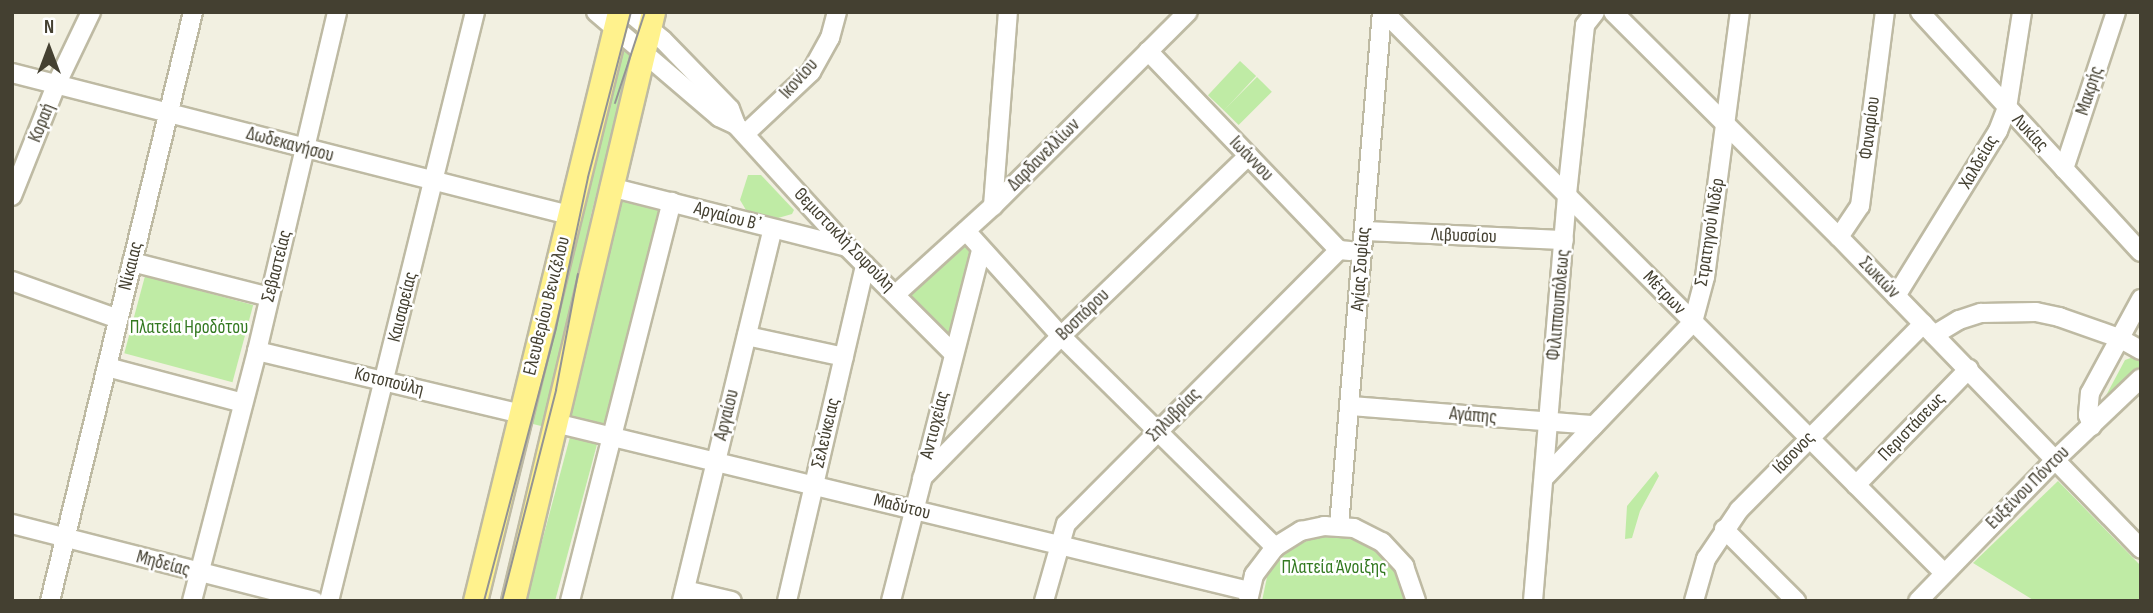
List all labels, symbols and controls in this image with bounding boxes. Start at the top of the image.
north arrow [14,14,84,84]
text: N [44,16,54,39]
street label: Ικονίου [775,54,823,104]
street label: Μακρής [2071,64,2109,118]
street label: Φαναρίου [1855,95,1885,161]
street label: Κοραή [24,100,60,146]
street label: Λυκίας [2007,109,2053,157]
street label: Δαρδανελλίων [1003,114,1085,196]
street label: Δωδεκανήσου [244,122,336,168]
street label: Χαλδείας [1954,131,2004,193]
street label: Ιωάννου [1224,132,1278,186]
street label: Στρατηγού Νιδέρ [1690,176,1730,288]
street label: Θεμιστοκλή Σοφούλη [789,183,899,297]
street label: Αργαίου Β᾽ [691,197,765,237]
street label: Λιβυσσίου [1431,223,1497,249]
street label: Αγίας Σοφίας [1347,226,1375,312]
street label: Σεβαστείας [257,228,297,304]
street label: Ελευθερίου Βενιζέλου [519,234,575,378]
street label: Νίκαιας [114,239,148,293]
street label: Φιλιππουπόλεως [1543,248,1575,362]
street label: Σωκιών [1854,252,1904,304]
street label: Μέτρων [1638,266,1690,320]
street label: Καισαρείας [383,269,423,345]
street label: Βοσπόρου [1052,284,1114,346]
park label: Πλατεία Ηροδότου [130,317,248,339]
street label: Κοτοπούλη [352,362,426,402]
street label: Σηλυβρίας [1142,383,1206,447]
street label: Αργαίου [710,387,744,443]
street label: Περιστάσεως [1874,388,1950,466]
street label: Αντιοχείας [916,389,954,461]
street label: Σελεύκειας [807,396,845,470]
street label: Αγάπης [1448,403,1498,429]
street label: Ιάσονος [1768,427,1820,479]
street label: Ευξείνου Πόντου [1982,442,2074,534]
street label: Μαδύτου [871,489,933,525]
street label: Μηδείας [134,546,192,582]
park label: Πλατεία Άνοιξης [1282,557,1386,579]

